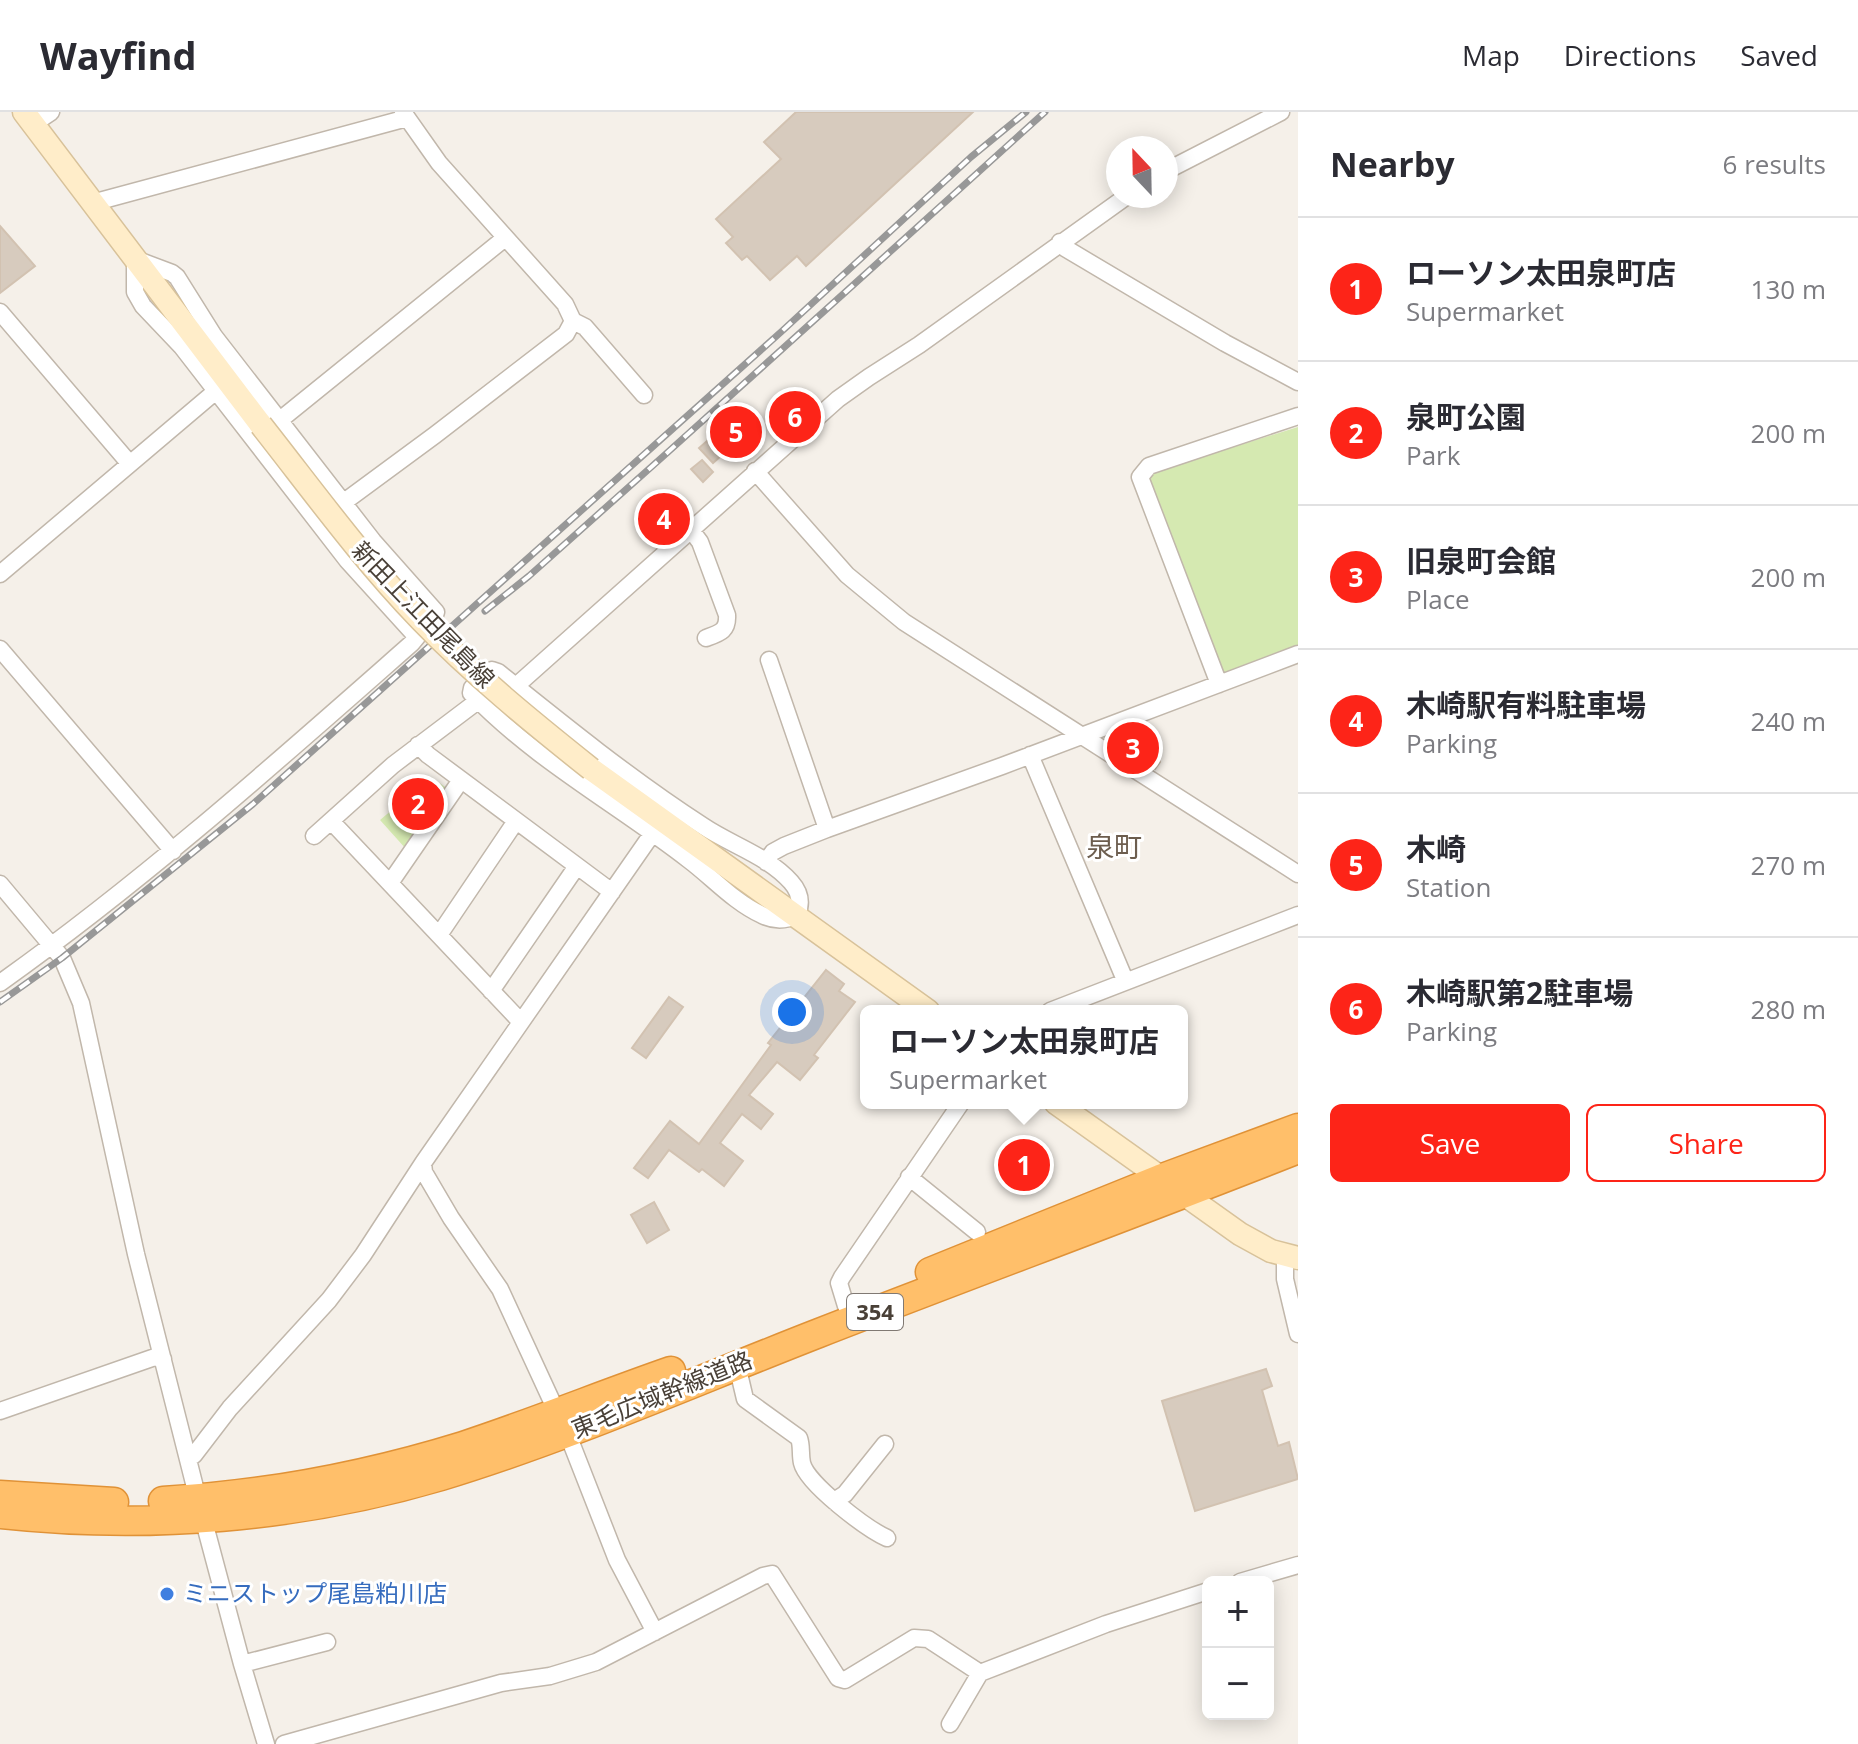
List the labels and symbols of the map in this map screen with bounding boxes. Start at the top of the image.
north arrow [1106,136,1178,208]
pin: 6 [769,387,821,447]
pin: 5 [710,402,762,462]
pin: 4 [638,489,690,549]
street label: 新田上江田尾島線 [346,533,503,694]
pin: 3 [1107,718,1159,778]
pin: 2 [392,774,444,834]
district label: 泉町 [1086,827,1142,865]
your location [772,992,812,1032]
pin: 1 [998,1135,1050,1195]
road number: 354 [847,1294,903,1330]
street label: 東毛広域幹線道路 [566,1342,757,1445]
place label: ミニストップ尾島粕川店 [183,1576,447,1609]
marker: ミニストップ尾島粕川店 [158,1585,176,1603]

